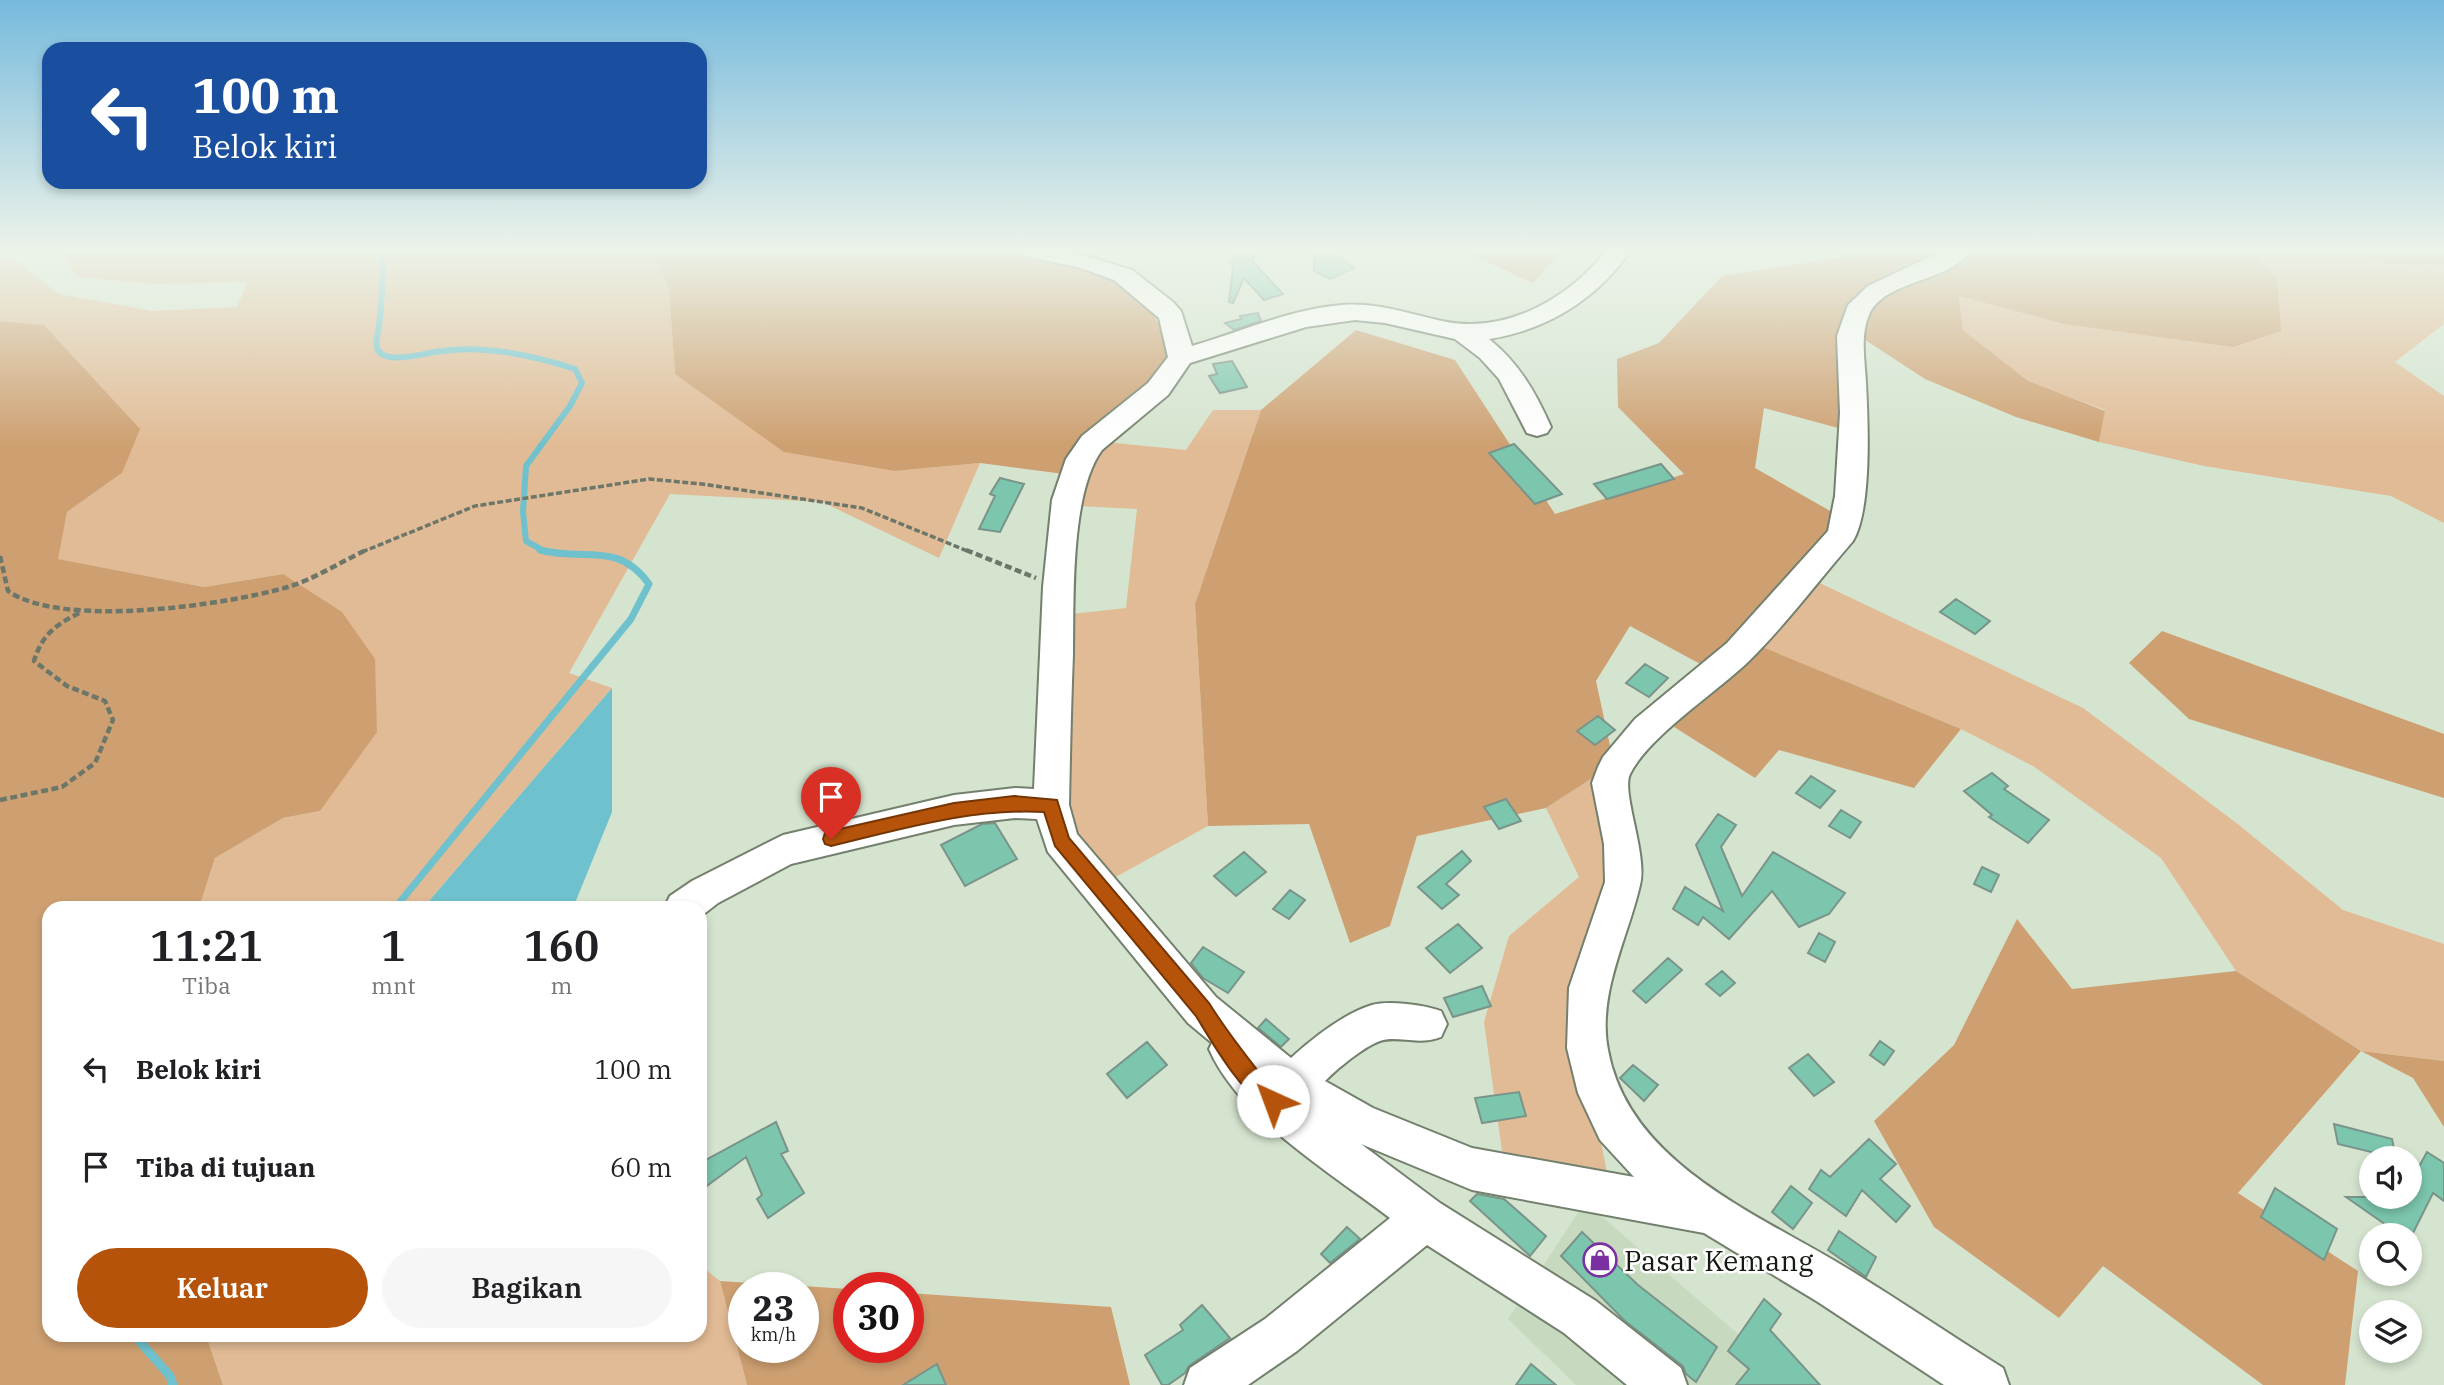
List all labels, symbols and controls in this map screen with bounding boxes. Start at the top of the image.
text: 100 m [192,63,339,126]
icon: left [77,70,168,161]
text: Belok kiri [192,125,337,167]
pin [801,767,861,839]
icon: arrive [812,778,850,816]
text: 11:21 [150,918,263,973]
text: 1 [381,918,406,973]
text: 160 [524,918,599,973]
text: Tiba [182,970,231,1000]
text: mnt [371,970,416,1000]
text: m [550,970,572,1000]
icon: left [77,1050,115,1088]
text: Belok kiri [136,1052,261,1086]
text: 100 m [594,1052,672,1086]
position arrow [1236,1064,1310,1138]
map controls [2359,1146,2422,1363]
button: sound [2359,1146,2422,1209]
icon: arrive [77,1148,115,1186]
text: Tiba di tujuan [136,1150,316,1184]
text: 60 m [610,1150,672,1184]
button: search [2359,1223,2422,1286]
shop icon: Pasar Kemang [1581,1241,1619,1279]
place label: Pasar Kemang [1624,1242,1813,1279]
button: Keluar [77,1248,368,1328]
button: Bagikan [382,1248,672,1328]
speed limit sign: 30 [833,1272,924,1363]
text: 23 [752,1285,795,1331]
button: layers [2359,1300,2422,1363]
text: km/h [751,1323,796,1346]

